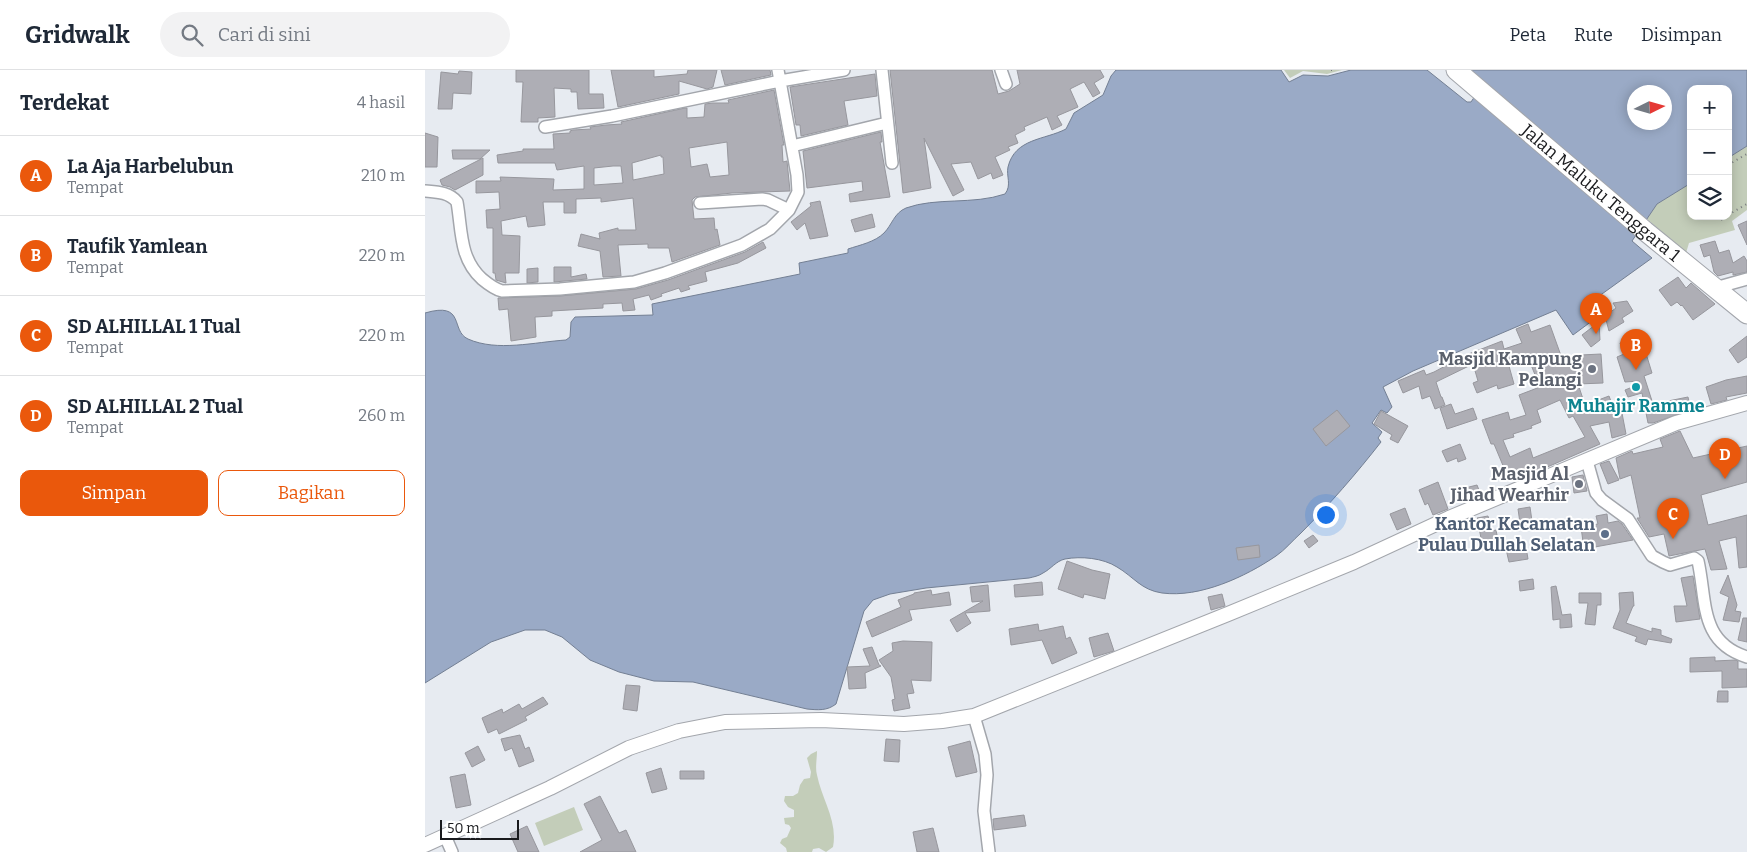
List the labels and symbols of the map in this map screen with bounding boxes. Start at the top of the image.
north arrow [1627,85,1672,130]
street label: Jalan Maluku Tenggara 1 [1516,119,1685,267]
pin: A [1580,293,1612,334]
pin: B [1620,329,1652,370]
place label: Masjid Kampung Pelangi [1439,348,1583,391]
marker: Masjid Kampung Pelangi [1586,363,1598,375]
marker: Muhajir Ramme [1630,381,1642,393]
place label: Muhajir Ramme [1567,395,1705,417]
pin: D [1709,438,1741,479]
place label: Masjid Al Jihad Wearhir [1450,463,1570,506]
marker: Masjid Al Jihad Wearhir [1573,478,1585,490]
pin: C [1657,498,1689,539]
your location [1313,502,1339,528]
place label: Kantor Kecamatan Pulau Dullah Selatan [1418,513,1595,556]
marker: Kantor Kecamatan Pulau Dullah Selatan [1599,528,1611,540]
scale bar [440,817,519,840]

